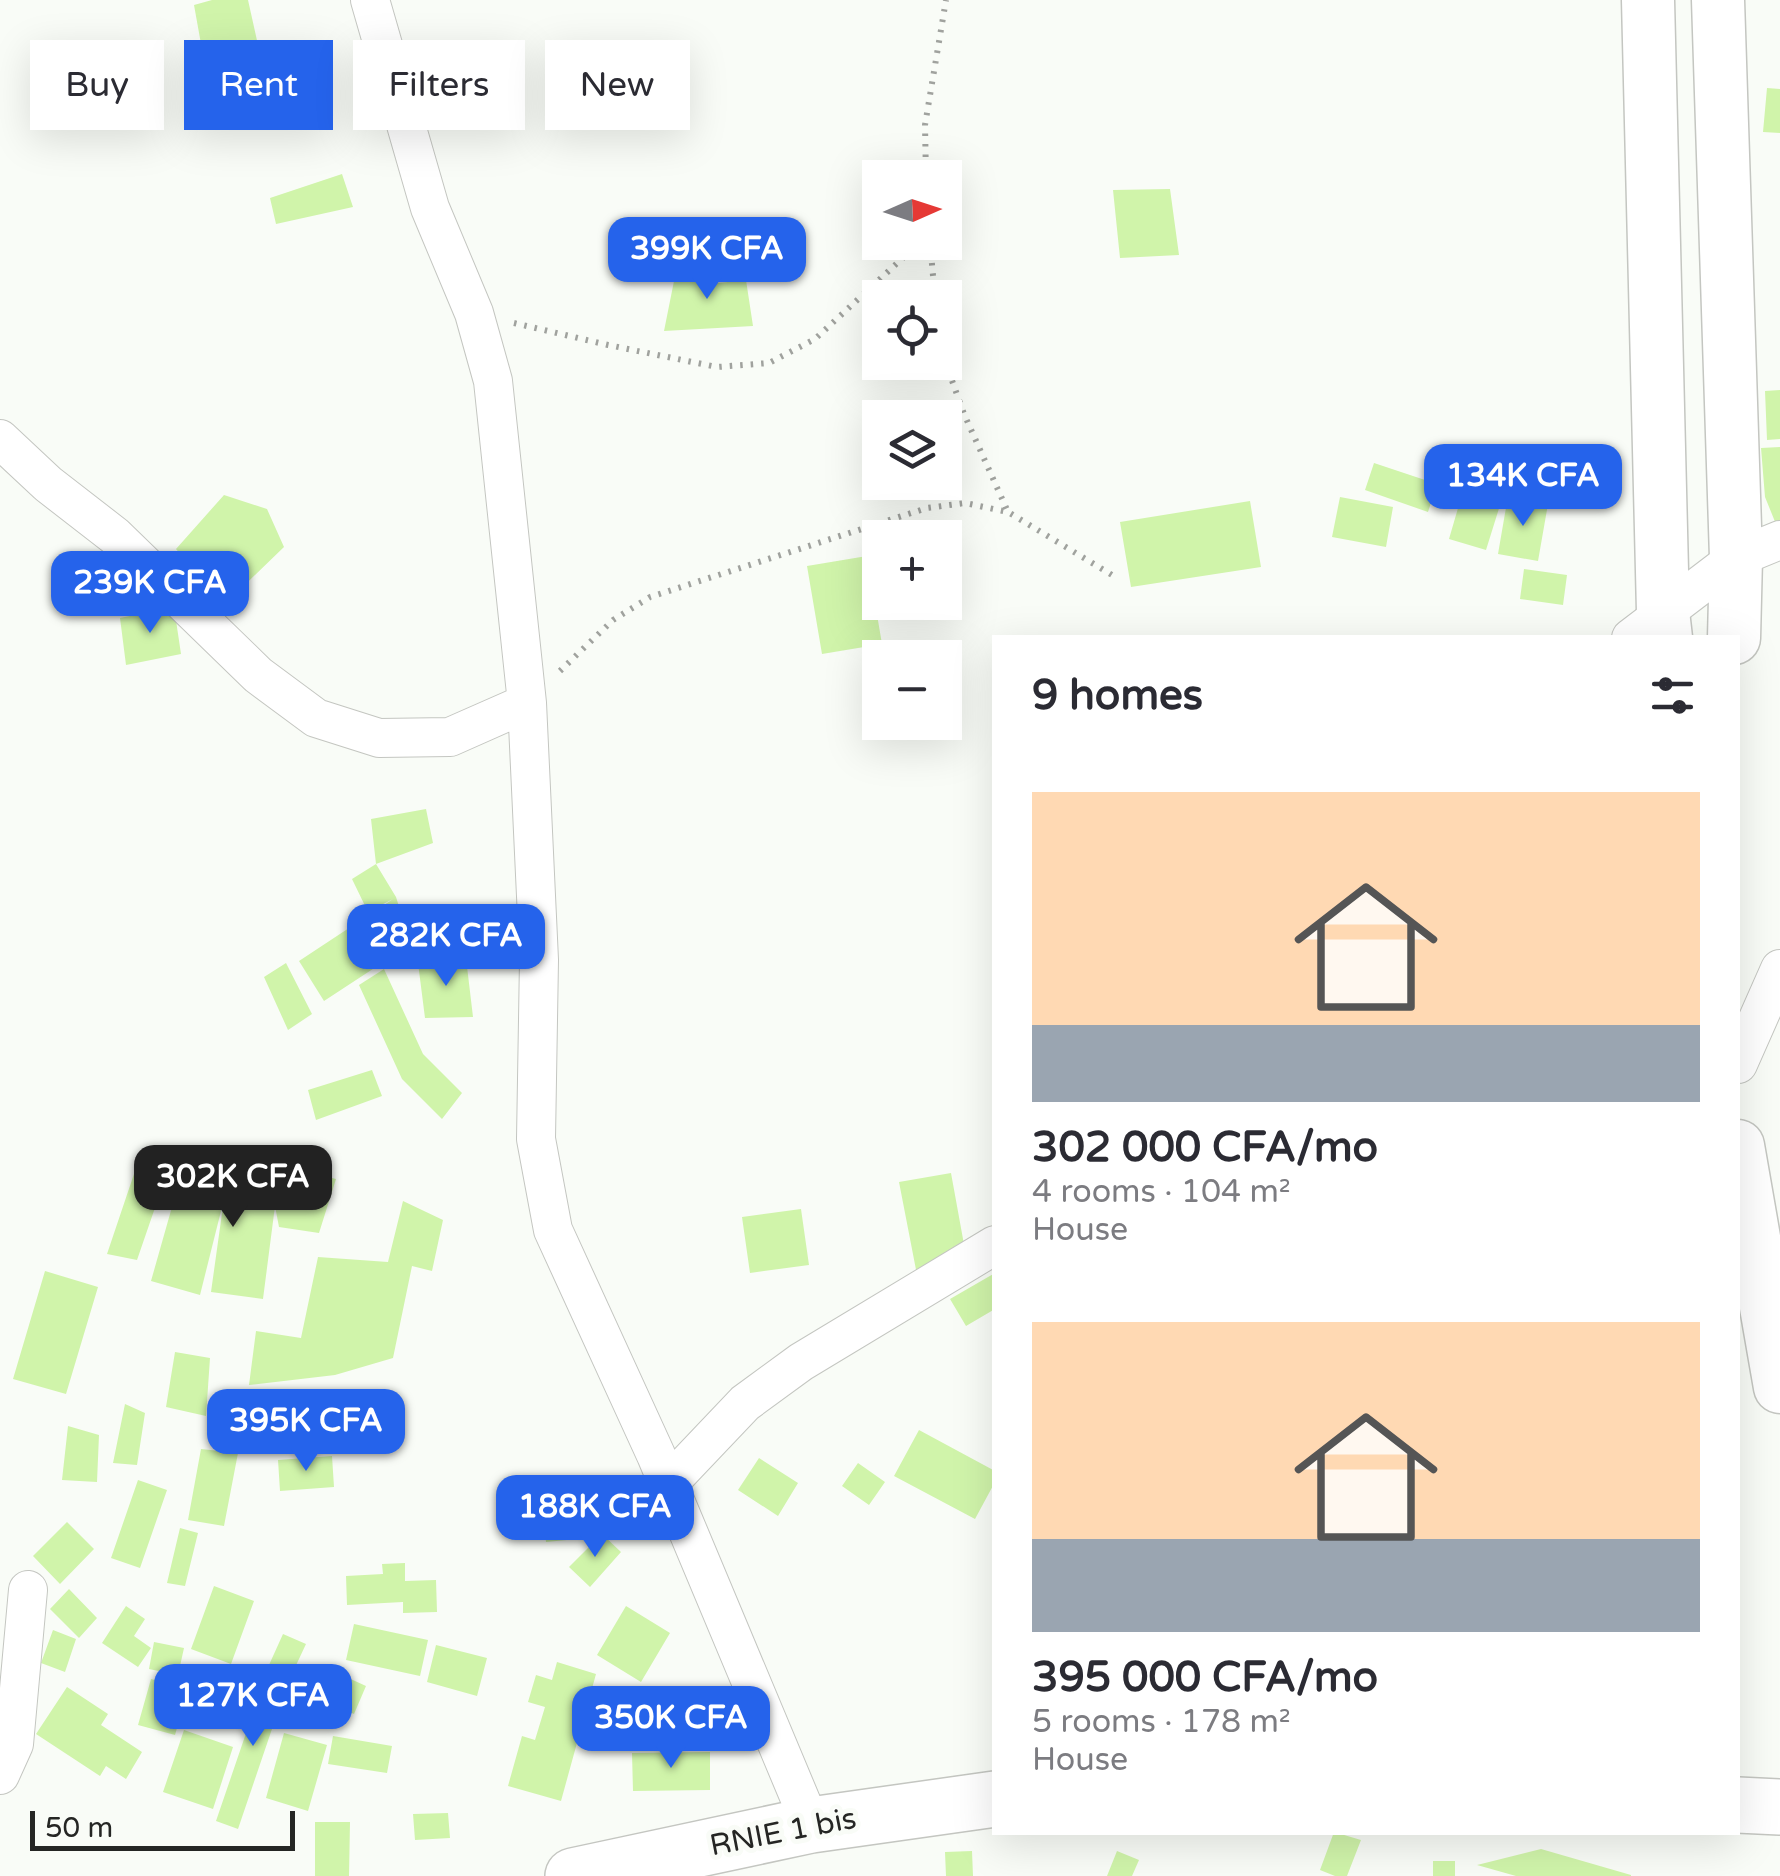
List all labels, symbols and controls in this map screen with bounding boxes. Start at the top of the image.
chip: Buy [30,40,164,130]
chip: Rent [184,40,333,130]
chip: Filters [353,40,525,130]
chip: New [545,40,690,130]
north arrow [862,160,962,260]
map controls [862,160,962,740]
pin: 399K CFA [604,217,810,302]
text: 399K CFA [630,230,784,268]
button: locate [862,280,962,380]
button: layers [862,400,962,500]
pin: 134K CFA [1420,444,1626,529]
text: 134K CFA [1446,457,1600,495]
button: + [862,520,962,620]
pin: 239K CFA [47,551,253,636]
text: 239K CFA [73,564,227,602]
button: − [862,640,962,740]
icon: filters [1645,668,1700,723]
text: 9 homes [1032,670,1203,721]
icon: home [1276,857,1456,1037]
pin: 282K CFA [343,904,549,989]
text: 282K CFA [369,917,523,955]
text: 302 000 CFA/mo [1032,1122,1378,1173]
pin: 302K CFA [130,1145,336,1230]
text: 302K CFA [156,1158,310,1196]
text: 4 rooms · 104 m² [1032,1173,1291,1211]
text: House [1032,1211,1128,1249]
icon: home [1276,1387,1456,1567]
pin: 395K CFA [203,1389,409,1474]
text: 395K CFA [229,1402,383,1440]
pin: 188K CFA [492,1475,698,1560]
text: 188K CFA [518,1488,672,1526]
text: 395 000 CFA/mo [1032,1652,1378,1703]
pin: 127K CFA [150,1664,356,1749]
text: 127K CFA [176,1677,330,1715]
pin: 350K CFA [568,1686,774,1771]
text: 350K CFA [594,1699,748,1737]
text: 5 rooms · 178 m² [1032,1703,1291,1741]
text: House [1032,1741,1128,1779]
street label: RNIE 1 bis [707,1800,859,1864]
scale bar [30,1806,295,1850]
text: 50 m [45,1811,113,1845]

